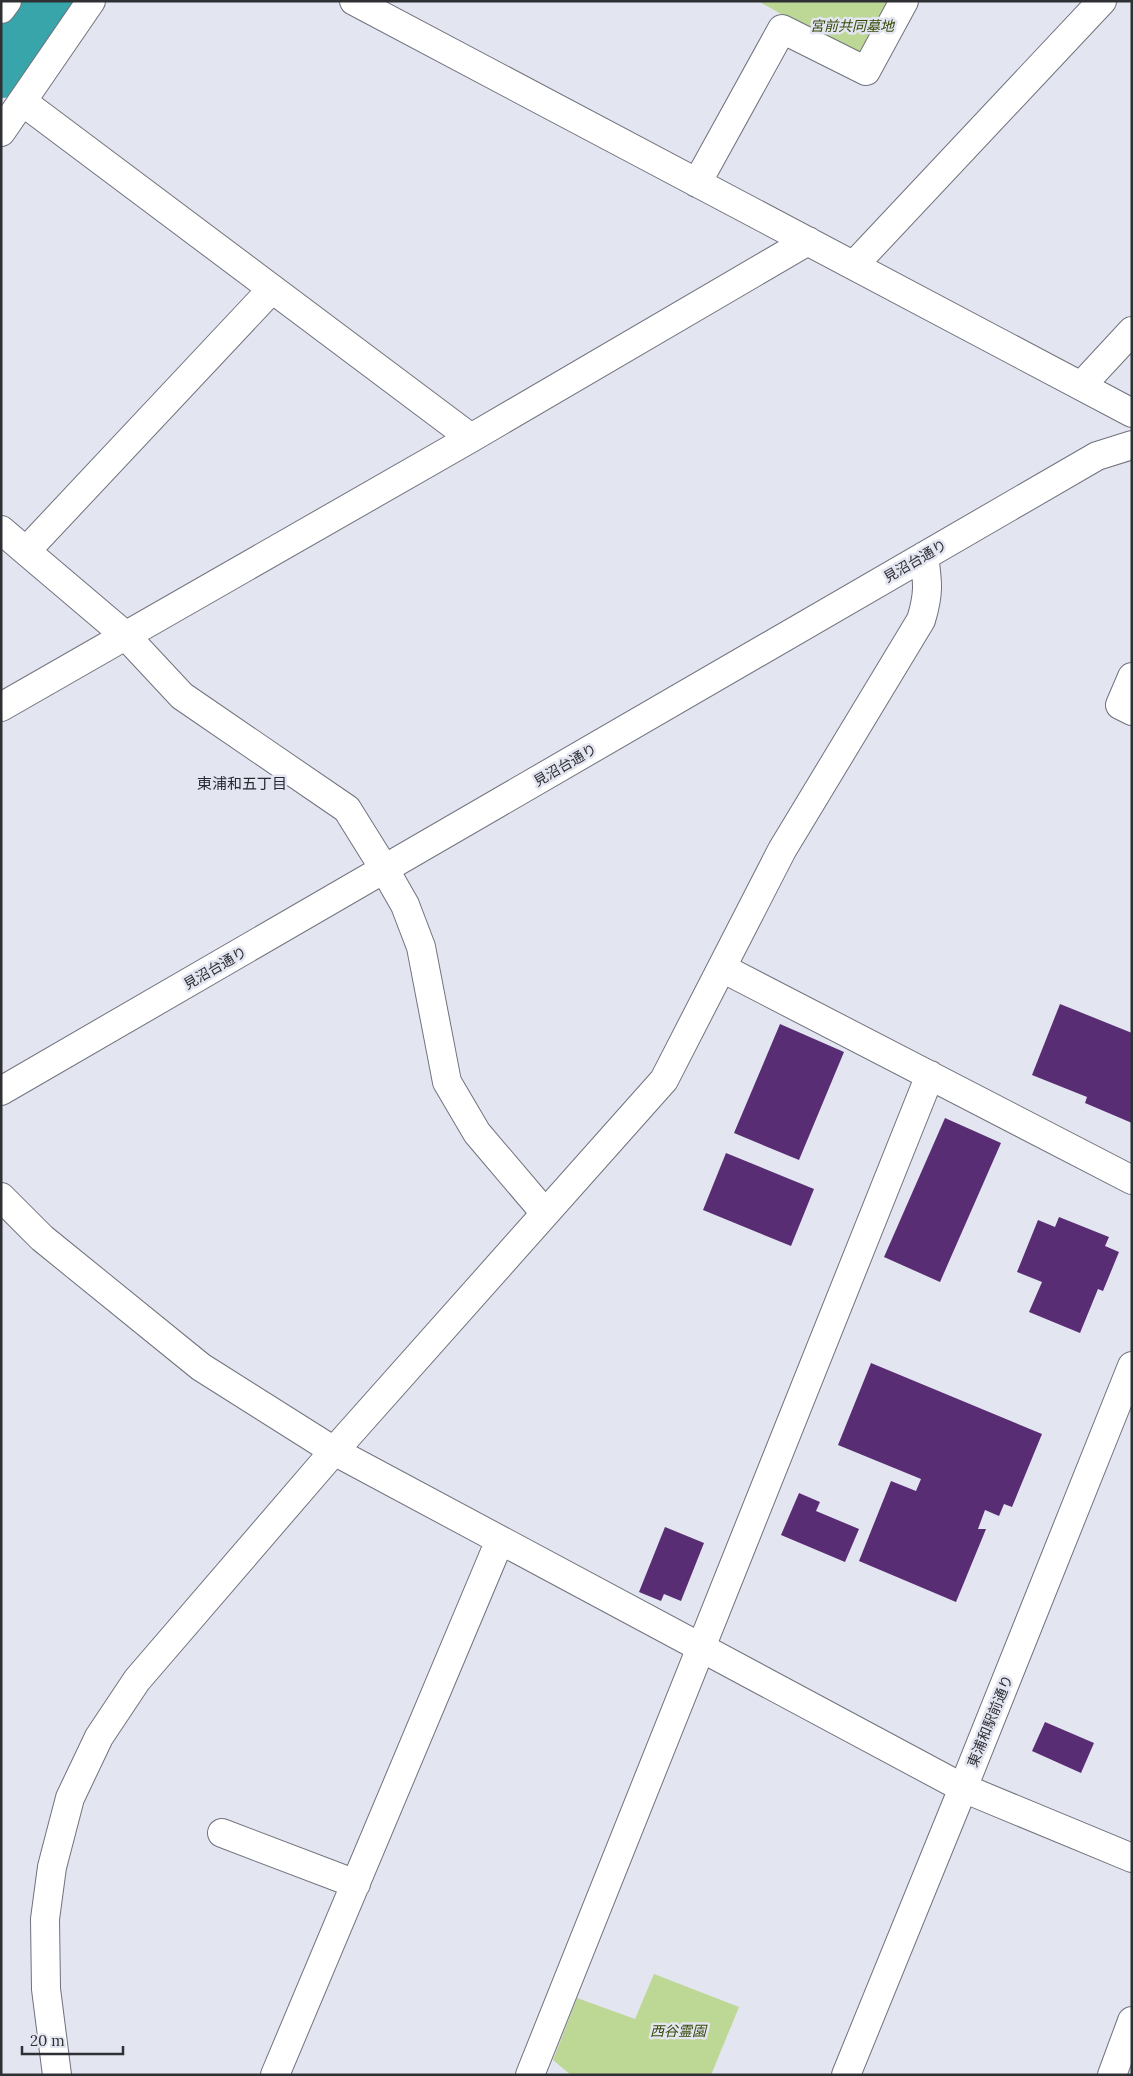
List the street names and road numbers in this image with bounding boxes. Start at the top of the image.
street label: 見沼台通り [880,536,950,586]
street label: 見沼台通り [530,740,600,790]
street label: 見沼台通り [180,943,250,993]
street label: 東浦和駅前通り [963,1672,1017,1770]

